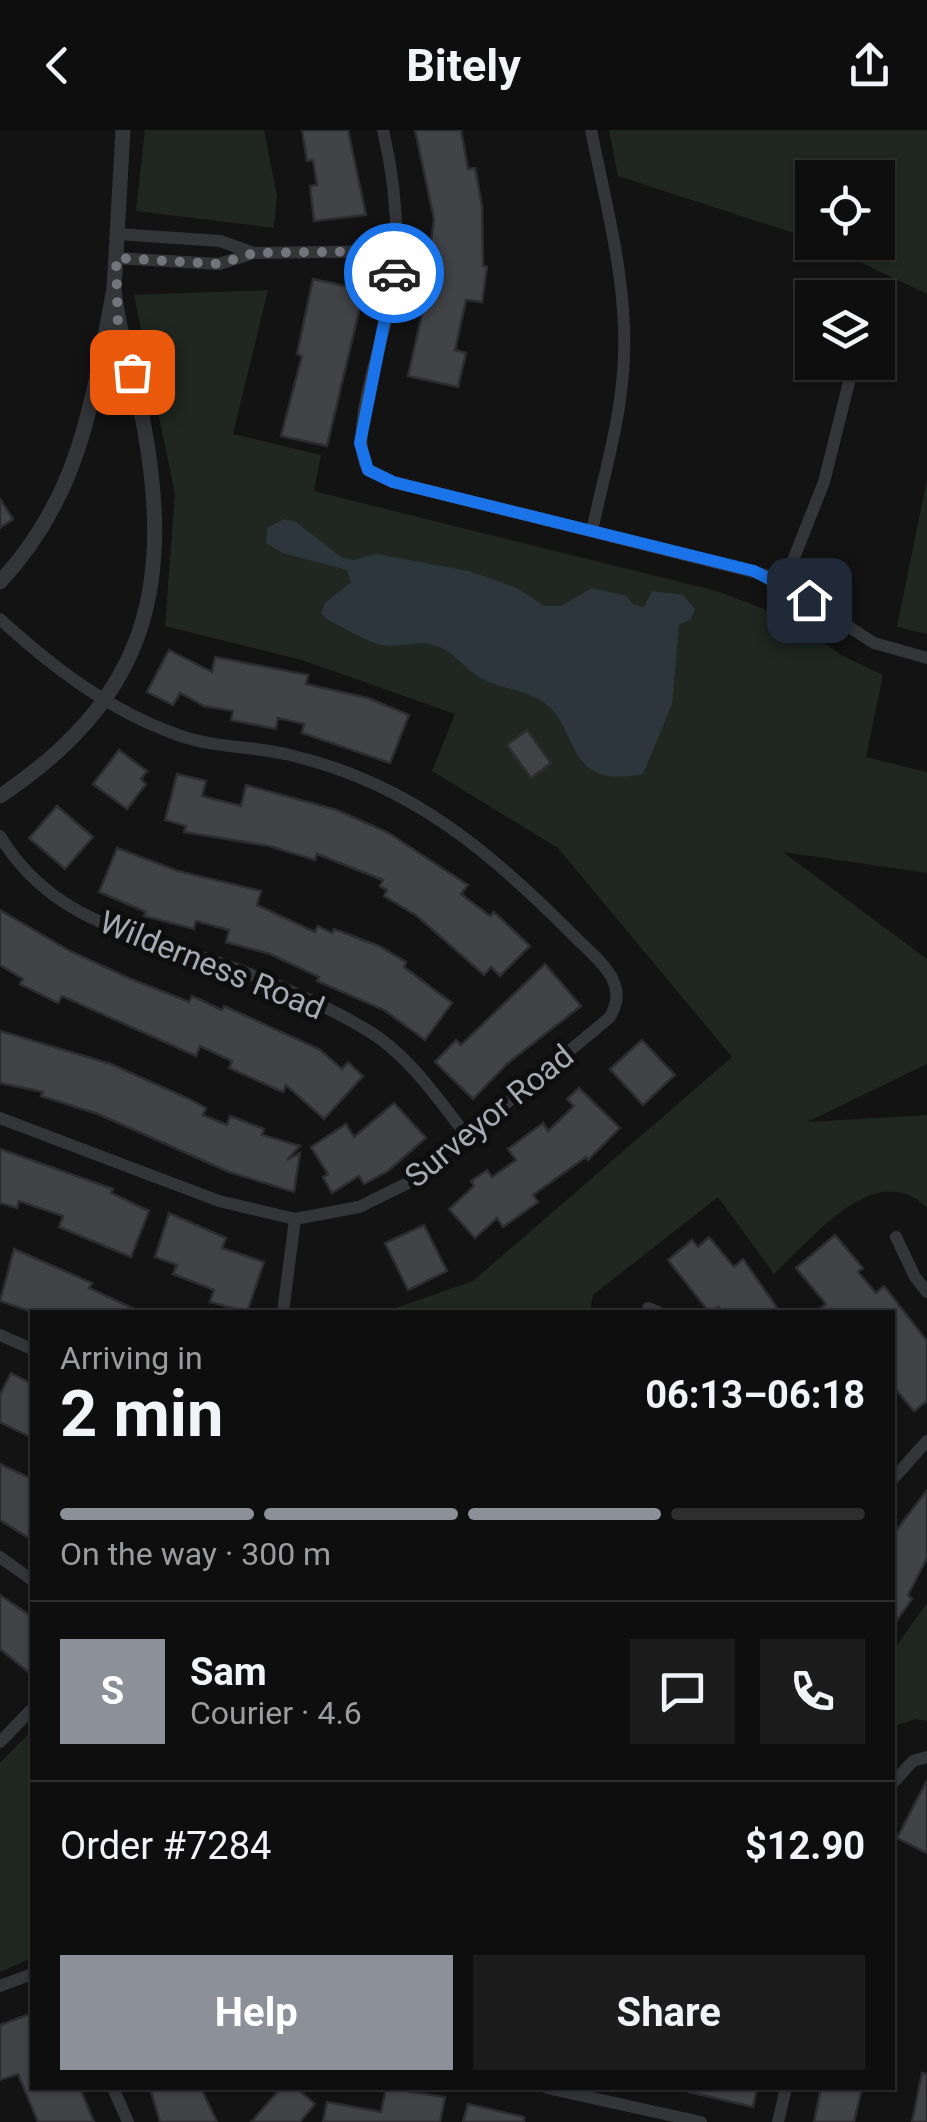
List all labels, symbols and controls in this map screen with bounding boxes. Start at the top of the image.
icon: back [30,38,85,93]
icon: share [842,38,897,93]
text: Bitely [406,39,521,92]
map controls [795,160,895,380]
button: locate [795,160,895,260]
courier [344,223,444,323]
icon: car [367,246,422,301]
button: layers [795,280,895,380]
pin [90,330,175,415]
icon: bag [105,345,160,400]
pin [767,558,852,643]
icon: home [782,573,837,628]
street label: Wilderness Road [94,903,330,1027]
street label: Surveyor Road [397,1037,581,1195]
text: Arriving in [60,1339,203,1377]
text: 06:13–06:18 [645,1373,865,1417]
text: 2 min [60,1376,223,1452]
text: On the way · 300 m [60,1535,331,1573]
button: chat [630,1639,735,1744]
button: phone [760,1639,865,1744]
text: Sam [190,1650,267,1694]
text: S [101,1669,124,1713]
text: Courier · 4.6 [190,1694,362,1732]
text: Order #7284 [60,1824,271,1868]
text: $12.90 [745,1824,865,1868]
button: Help [60,1955,453,2070]
button: Share [473,1955,865,2070]

